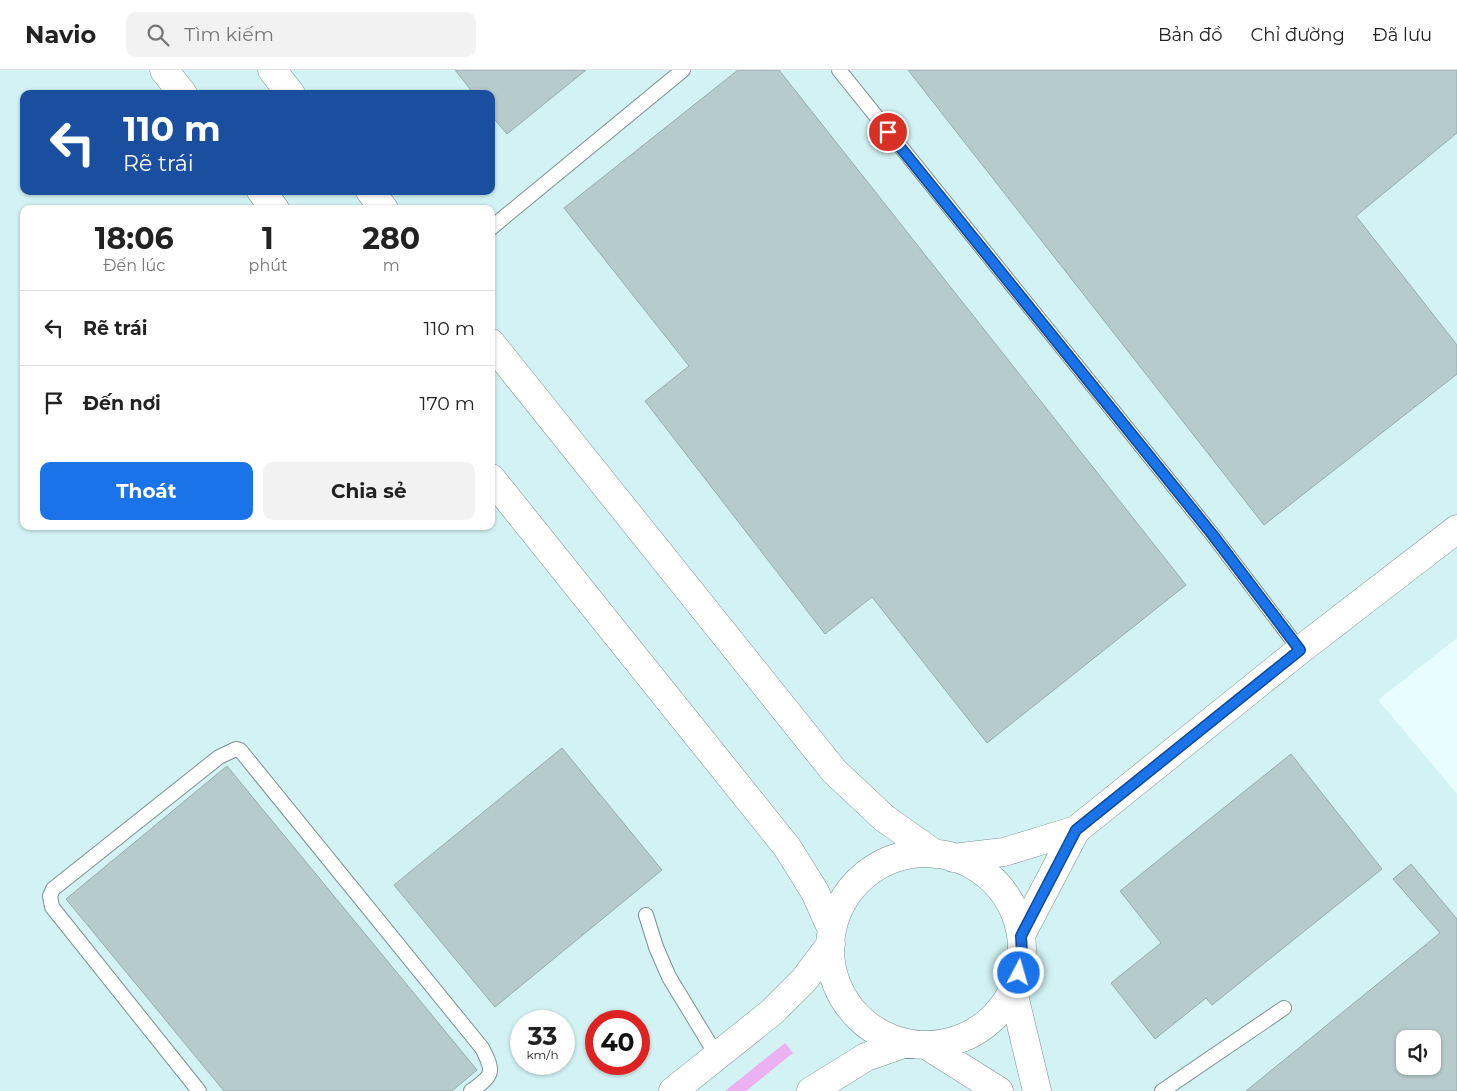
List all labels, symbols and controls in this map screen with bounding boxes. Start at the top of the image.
search box [126,12,476,57]
text: Navio [25,20,96,49]
icon: search [144,21,172,49]
text: Tìm kiếm [184,23,274,46]
text: Bản đồ [1158,24,1223,46]
text: Chỉ đường [1251,24,1345,46]
text: Đã lưu [1373,24,1432,46]
text: 110 m [123,107,221,150]
icon: left [40,110,105,175]
pin [867,111,909,153]
icon: arrive [874,118,902,146]
text: Rẽ trái [123,150,194,177]
text: 18:06 [95,220,174,257]
text: 1 [262,220,274,257]
text: 280 [362,220,420,257]
text: Đến lúc [103,256,165,275]
text: phút [249,256,287,275]
text: m [383,256,400,275]
icon: left [40,314,68,342]
text: Rẽ trái [83,317,148,340]
text: 110 m [424,317,475,340]
icon: arrive [40,389,68,417]
text: Đến nơi [83,392,161,415]
text: 170 m [420,392,475,415]
button: Thoát [40,462,253,520]
button: Chia sẻ [263,462,475,520]
position arrow [992,946,1044,998]
speed limit sign: 40 [585,1010,650,1075]
text: 33 [528,1021,557,1051]
map controls [1396,1030,1441,1075]
button: sound [1396,1030,1441,1075]
text: km/h [526,1047,559,1062]

